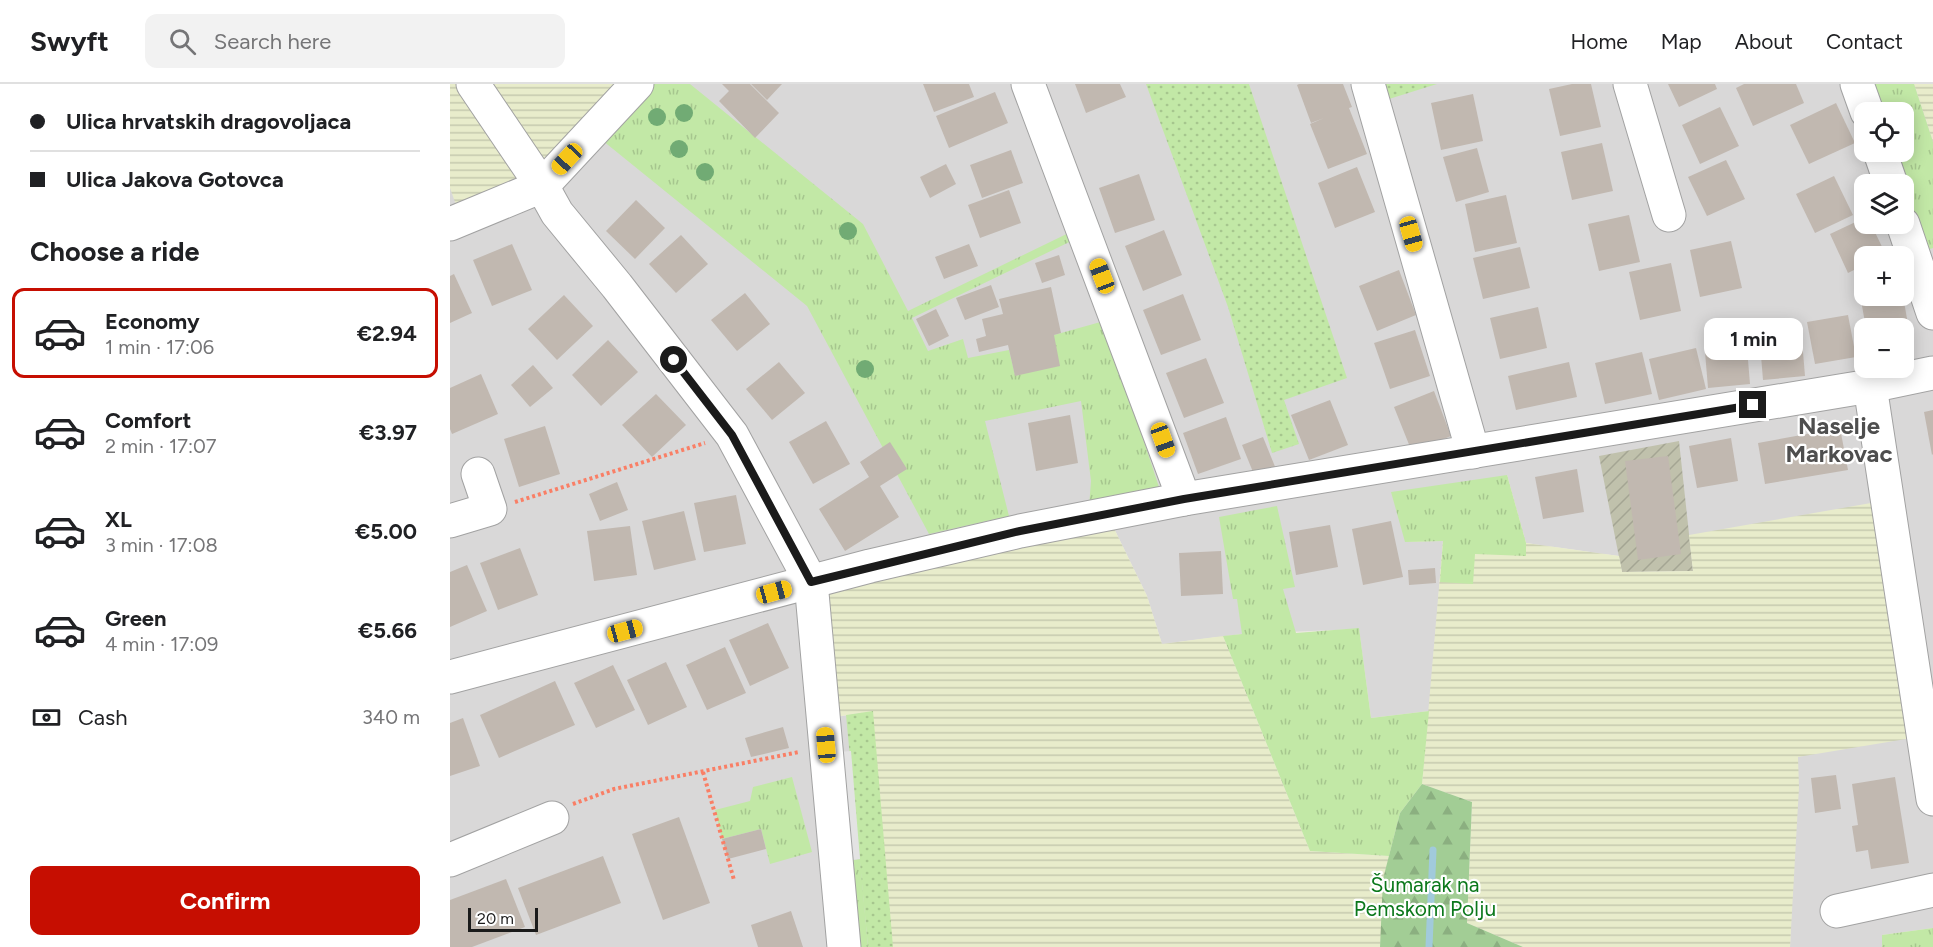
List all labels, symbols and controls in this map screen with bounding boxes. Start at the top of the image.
search box [145,14,565,68]
text: Swyft [30,24,109,58]
icon: search [166,25,199,58]
text: Search here [214,28,331,55]
text: Home [1571,29,1628,54]
text: Map [1661,29,1702,54]
text: About [1735,29,1793,54]
text: Contact [1826,29,1903,54]
map controls [1854,102,1914,378]
button: locate [1854,102,1914,162]
text: Ulica hrvatskih dragovoljaca [66,108,351,135]
car [548,140,586,178]
text: Ulica Jakova Gotovca [66,166,284,193]
button: layers [1854,174,1914,234]
car [1397,214,1425,254]
text: Choose a ride [30,235,199,268]
button: + [1854,246,1914,306]
car [1087,256,1117,296]
icon: car [33,306,87,360]
text: Economy [105,308,200,335]
callout: 1 min [1704,318,1802,360]
button: − [1854,318,1914,378]
text: €2.94 [357,320,417,347]
text: 1 min [1730,327,1777,351]
text: 1 min · 17:06 [105,335,214,359]
route start [660,346,687,373]
route end [1739,391,1766,418]
icon: car [33,405,87,459]
text: Comfort [105,407,191,434]
district label: Naselje Markovac [1785,411,1893,468]
text: €3.97 [359,419,417,446]
car [1148,420,1178,460]
text: 2 min · 17:07 [105,434,217,458]
icon: car [33,504,87,558]
text: XL [105,506,132,533]
text: €5.00 [355,518,417,545]
text: 3 min · 17:08 [105,533,218,557]
car [754,579,794,605]
icon: car [33,603,87,657]
text: Green [105,605,167,632]
text: €5.66 [358,617,417,644]
car [605,618,645,644]
text: 4 min · 17:09 [105,632,218,656]
icon: cash [30,701,63,734]
text: Cash [78,704,128,731]
text: 340 m [362,705,420,729]
car [815,726,837,764]
button: Confirm [30,866,420,935]
park label: Šumarak na Pemskom Polju [1354,872,1496,921]
scale bar [468,905,538,932]
text: 20 m [477,909,514,928]

